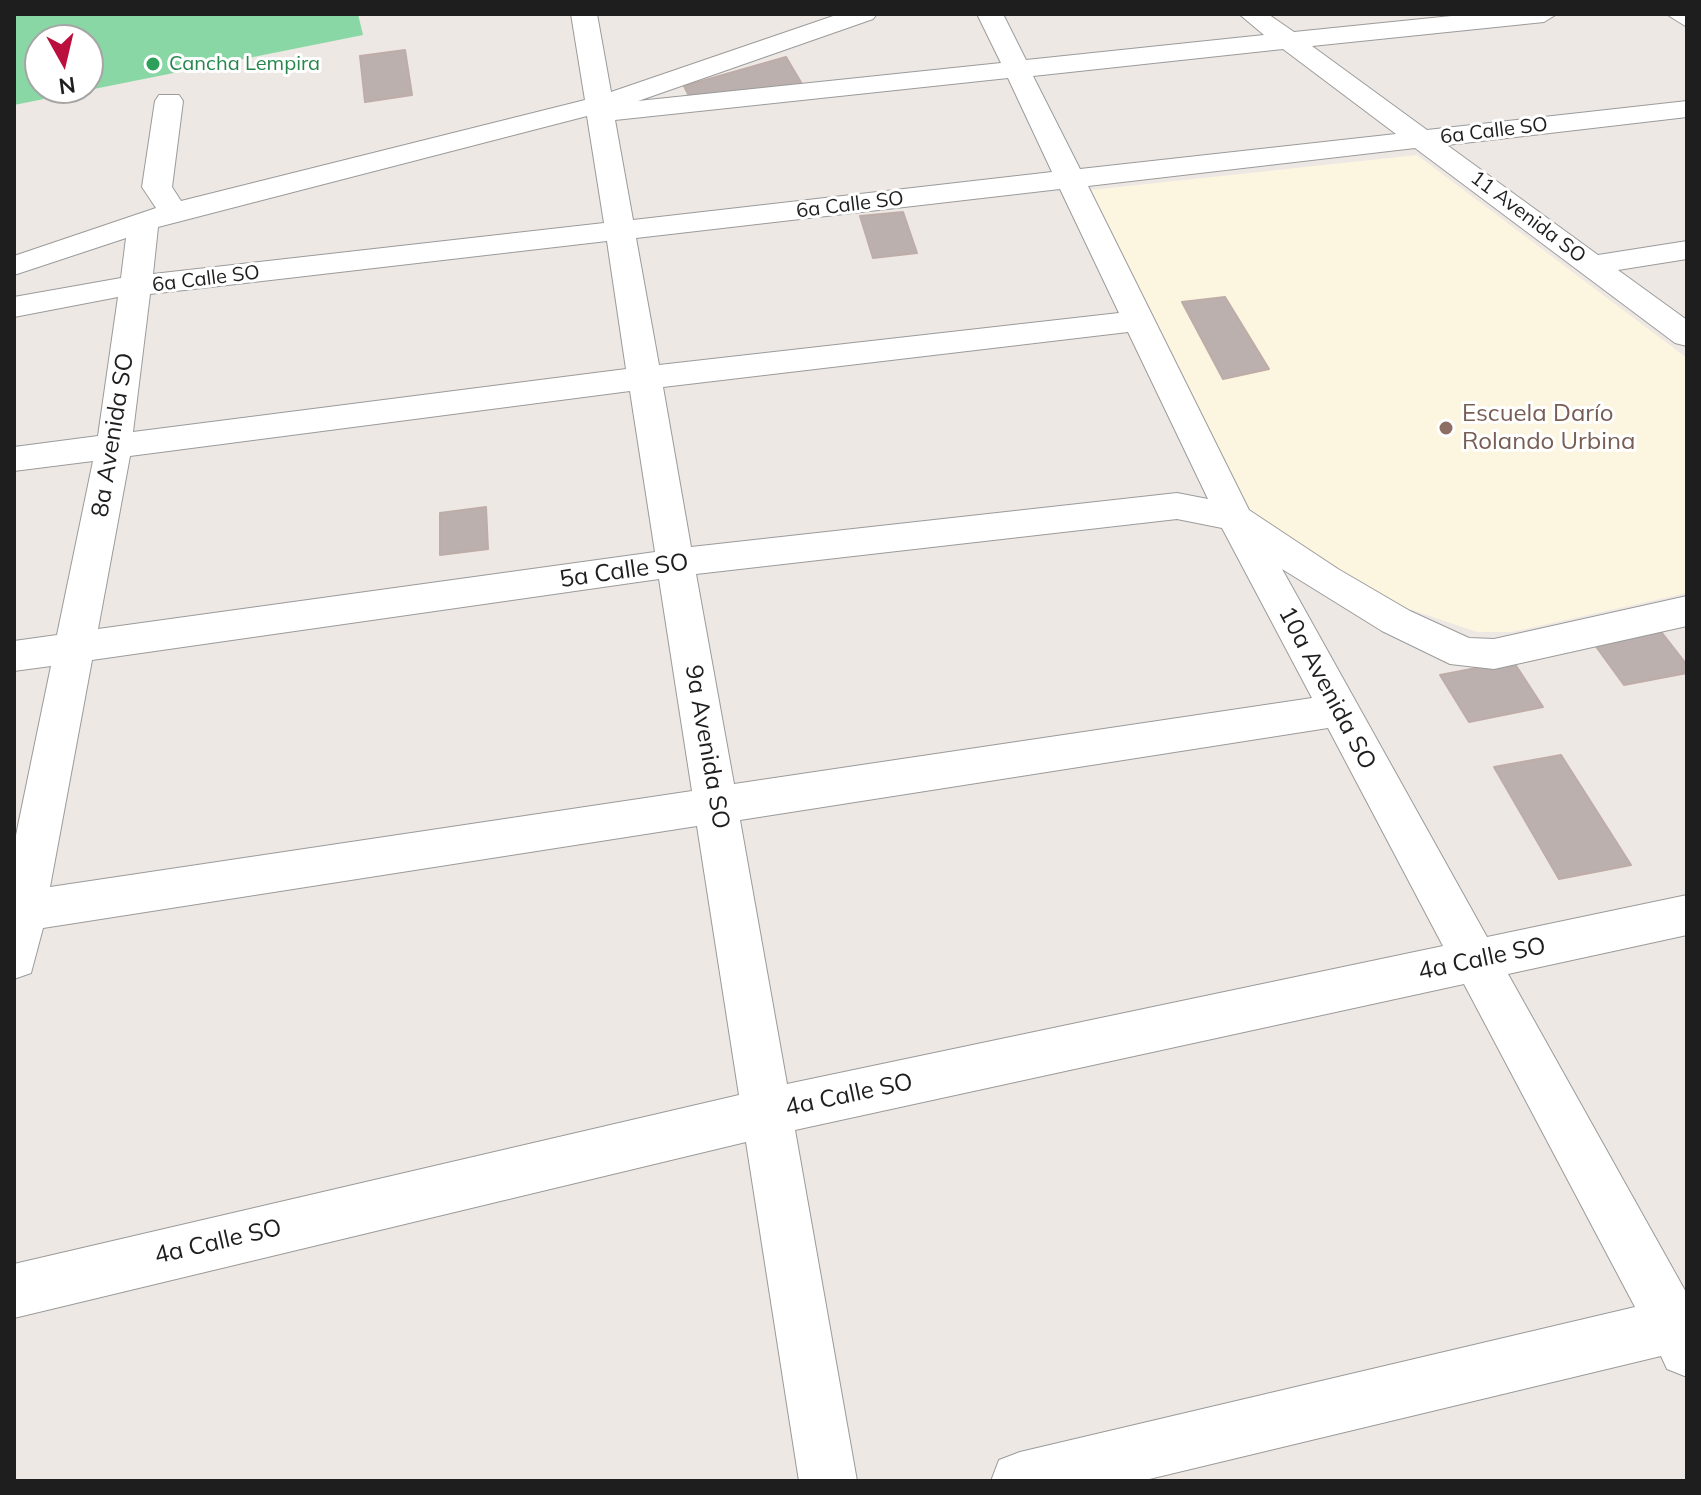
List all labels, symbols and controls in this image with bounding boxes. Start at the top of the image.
north arrow [24,24,104,104]
place label: Cancha Lempira [169,52,320,76]
marker: Cancha Lempira [144,55,162,73]
text: N [57,71,77,101]
street label: 6a Calle SO [1439,113,1549,149]
street label: 11 Avenida SO [1466,166,1590,268]
street label: 6a Calle SO [795,187,905,223]
street label: 6a Calle SO [151,261,261,297]
street label: 8a Avenida SO [86,351,140,519]
place label: Escuela Darío Rolando Urbina [1462,400,1635,456]
marker: Escuela Darío Rolando Urbina [1437,419,1455,437]
street label: 5a Calle SO [558,548,690,594]
street label: 10a Avenida SO [1272,602,1382,774]
street label: 9a Avenida SO [678,663,736,831]
street label: 4a Calle SO [1416,931,1548,987]
street label: 4a Calle SO [783,1067,915,1123]
street label: 4a Calle SO [152,1213,284,1271]

